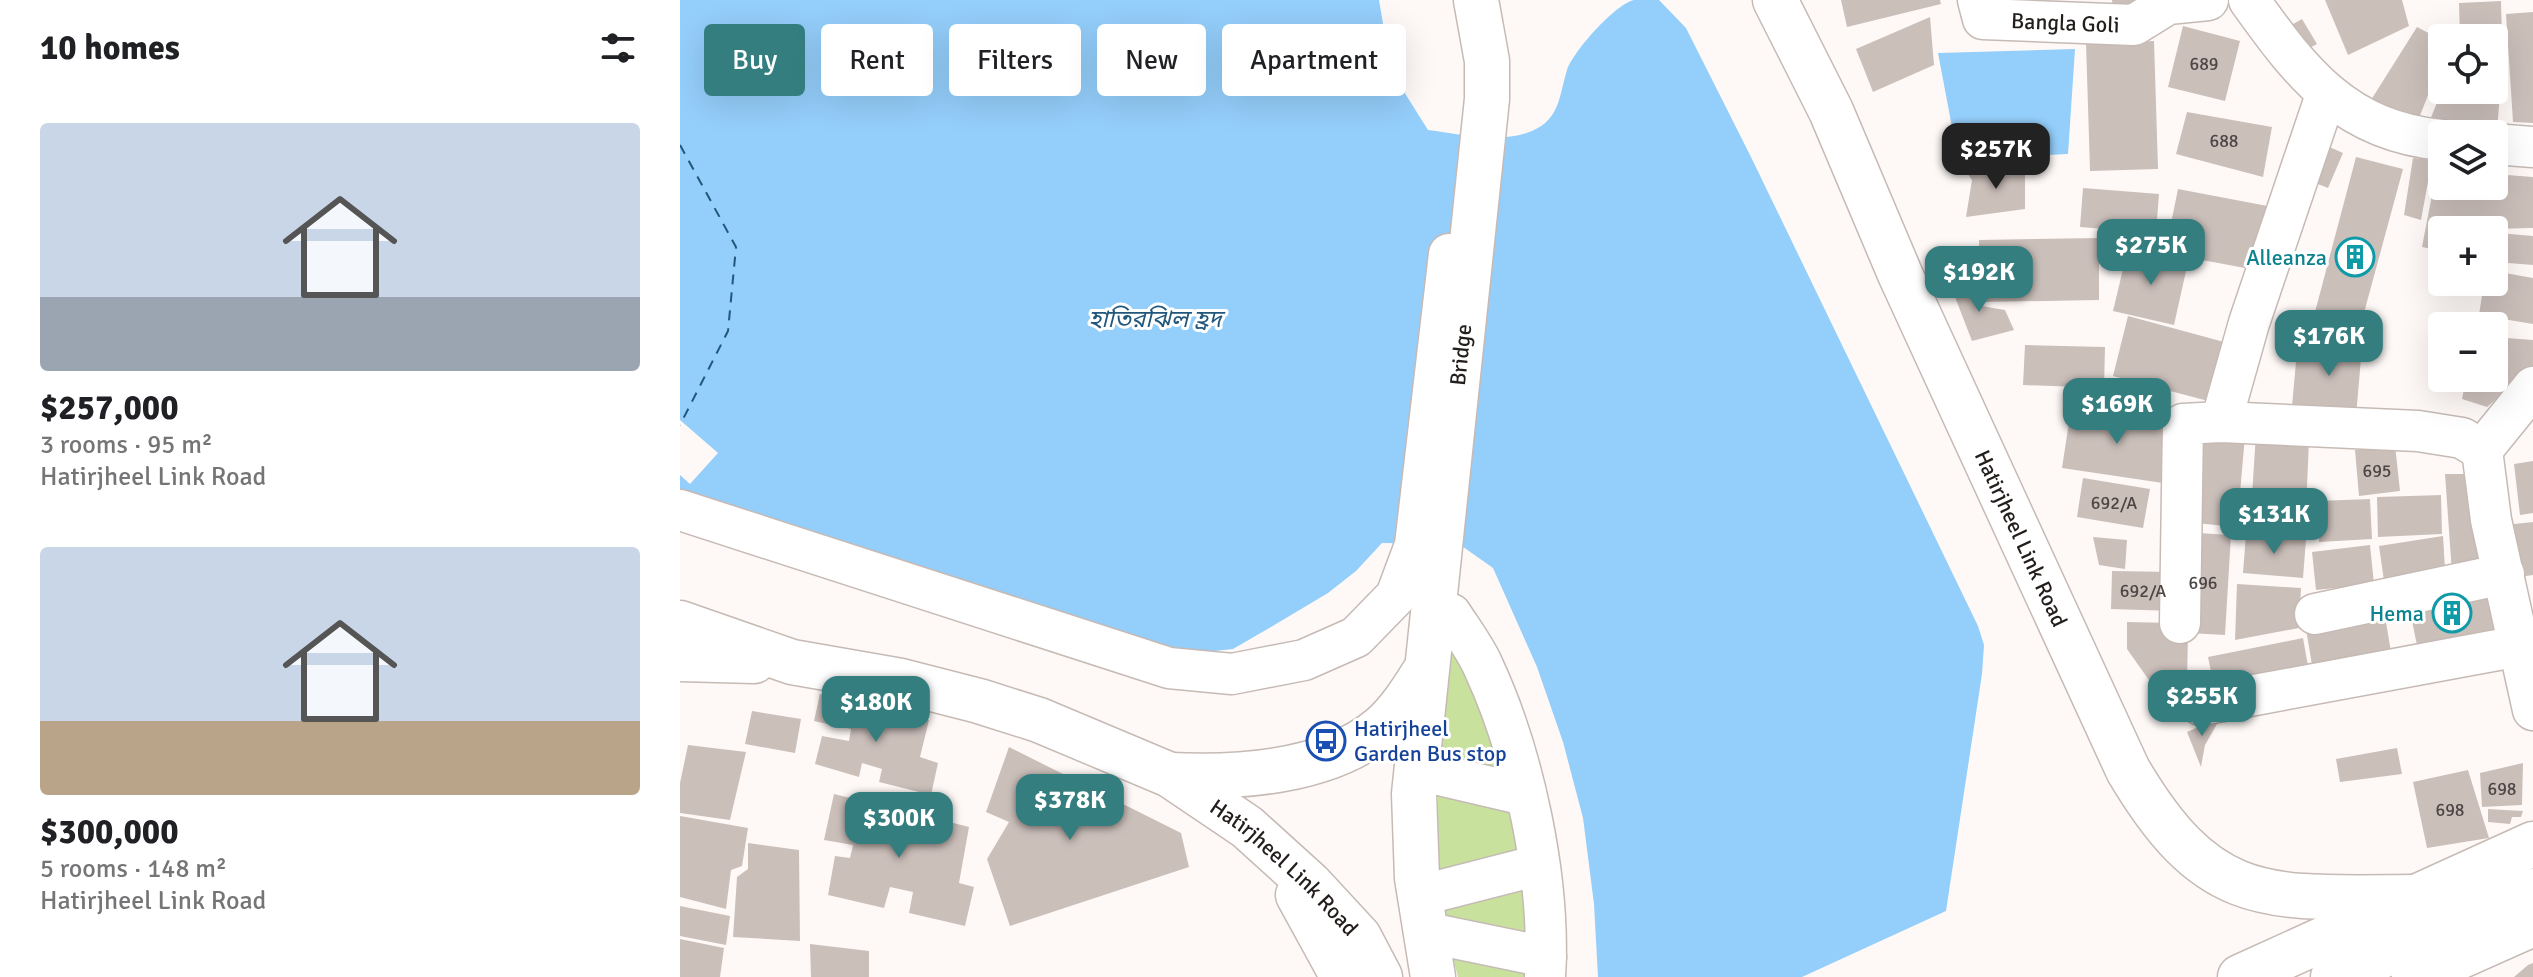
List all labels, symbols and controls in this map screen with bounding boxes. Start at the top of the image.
street label: Bangla Goli [2011,7,2120,38]
chip: Buy [704,24,805,96]
chip: Rent [821,24,933,96]
chip: Filters [949,24,1081,96]
chip: New [1097,24,1206,96]
chip: Apartment [1222,24,1406,96]
map controls [2428,24,2508,392]
button: locate [2428,24,2508,104]
icon: filters [596,26,640,70]
text: 10 homes [40,27,180,69]
house number: 689 [2189,53,2219,75]
button: layers [2428,120,2508,200]
pin: $257K [1940,123,2052,191]
house number: 688 [2209,130,2239,152]
text: $257K [1960,133,2032,165]
icon: home [268,175,412,319]
button: + [2428,216,2508,296]
pin: $275K [2095,219,2207,287]
text: $275K [2115,229,2187,261]
building icon: Alleanza [2334,236,2376,278]
place label: Alleanza [2246,244,2327,271]
pin: $192K [1923,246,2035,314]
text: $192K [1943,256,2015,288]
water label: হাতিরঝিল হ্রদ [1088,304,1226,334]
pin: $176K [2273,310,2385,378]
button: − [2428,312,2508,392]
text: $176K [2293,320,2365,352]
street label: Bridge [1444,323,1477,387]
pin: $169K [2061,378,2173,446]
text: $257,000 [40,387,179,429]
text: $169K [2081,388,2153,420]
text: 3 rooms · 95 m² [40,429,213,461]
street label: Hatirjheel Link Road [1969,446,2073,631]
house number: 695 [2362,460,2392,482]
text: Hatirjheel Link Road [40,461,266,493]
pin: $131K [2218,488,2330,556]
house number: 692/A [2091,492,2137,514]
text: $131K [2238,498,2310,530]
house number: 696 [2188,572,2218,594]
house number: 692/A [2120,580,2166,602]
building icon: Hema [2431,592,2473,634]
icon: home [268,599,412,743]
place label: Hema [2369,600,2424,627]
pin: $255K [2146,670,2258,738]
pin: $180K [820,676,932,744]
text: $255K [2166,680,2238,712]
text: $180K [840,686,912,718]
place label: Hatirjheel Garden Bus stop [1354,715,1507,767]
bus stop icon: Hatirjheel Garden Bus stop [1305,720,1347,762]
pin: $378K [1014,774,1126,842]
house number: 698 [2487,778,2517,800]
text: $378K [1034,784,1106,816]
pin: $300K [843,792,955,860]
street label: Hatirjheel Link Road [1205,793,1364,941]
house number: 698 [2435,799,2465,821]
text: $300K [863,802,935,834]
text: $300,000 [40,811,179,853]
text: 5 rooms · 148 m² [40,853,227,885]
text: Hatirjheel Link Road [40,885,266,917]

